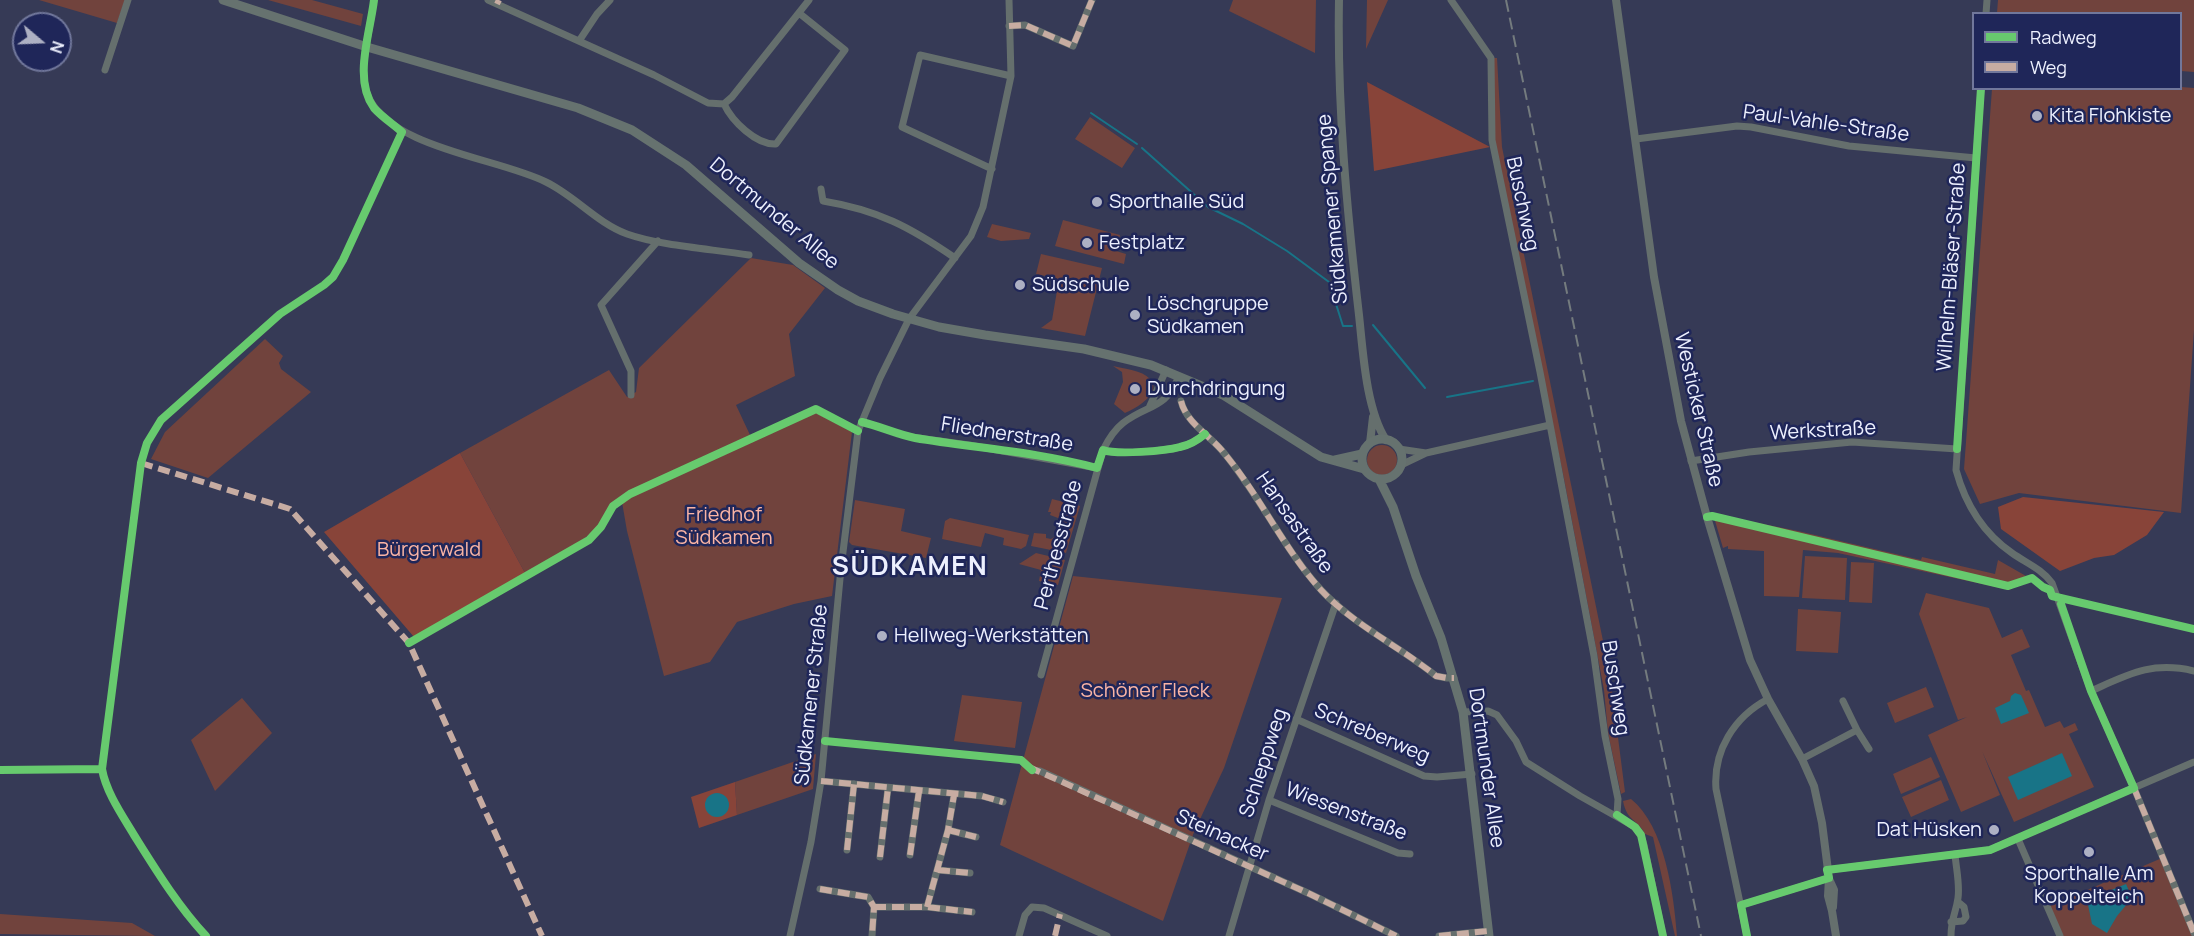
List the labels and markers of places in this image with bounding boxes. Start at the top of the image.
place label: Kita Flohkiste [2049,104,2171,128]
marker: Kita Flohkiste [2030,109,2044,123]
place label: Sporthalle Süd [1109,190,1244,214]
marker: Sporthalle Süd [1090,195,1104,209]
place label: Festplatz [1099,231,1185,255]
marker: Festplatz [1080,236,1094,250]
place label: Südschule [1032,273,1130,297]
marker: Südschule [1013,278,1027,292]
place label: Löschgruppe Südkamen [1147,292,1269,339]
marker: Löschgruppe Südkamen [1128,308,1142,322]
place label: Durchdringung [1147,377,1285,401]
marker: Durchdringung [1128,382,1142,396]
place label: Hellweg-Werkstätten [894,624,1089,648]
marker: Hellweg-Werkstätten [875,629,889,643]
place label: Dat Hüsken [1876,818,1982,842]
marker: Dat Hüsken [1987,823,2001,837]
marker: Sporthalle Am Koppelteich [2082,845,2096,859]
place label: Sporthalle Am Koppelteich [2025,862,2153,909]

